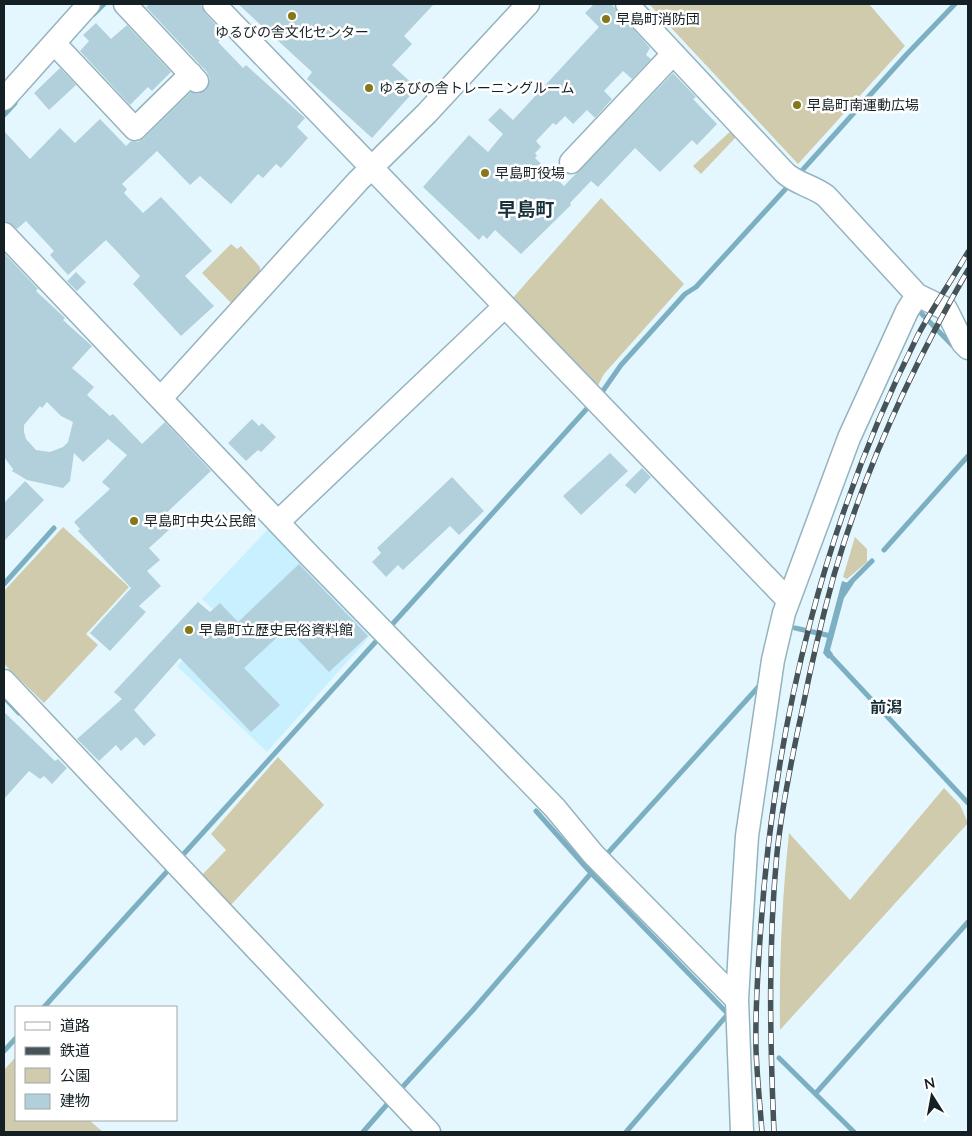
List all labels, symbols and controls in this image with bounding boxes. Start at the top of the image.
marker: ゆるびの舎文化センター [286,10,298,22]
place label: 早島町消防団 [616,10,700,27]
marker: 早島町消防団 [600,13,612,25]
place label: ゆるびの舎文化センター [215,23,369,40]
place label: ゆるびの舎トレーニングルーム [379,79,575,96]
marker: ゆるびの舎トレーニングルーム [363,82,375,94]
place label: 早島町南運動広場 [807,96,919,113]
marker: 早島町南運動広場 [791,99,803,111]
place label: 早島町役場 [495,164,565,181]
marker: 早島町役場 [479,167,491,179]
district label: 早島町 [497,197,555,220]
place label: 早島町中央公民館 [144,512,256,529]
marker: 早島町中央公民館 [128,515,140,527]
place label: 早島町立歴史民俗資料館 [199,621,353,638]
marker: 早島町立歴史民俗資料館 [183,624,195,636]
district label: 前潟 [870,697,902,716]
legend [15,1006,178,1121]
text: 道路 [60,1016,90,1034]
text: 鉄道 [60,1041,90,1059]
text: 公園 [60,1066,90,1084]
north arrow [907,1071,957,1121]
text: N [923,1073,936,1092]
text: 建物 [60,1091,90,1109]

